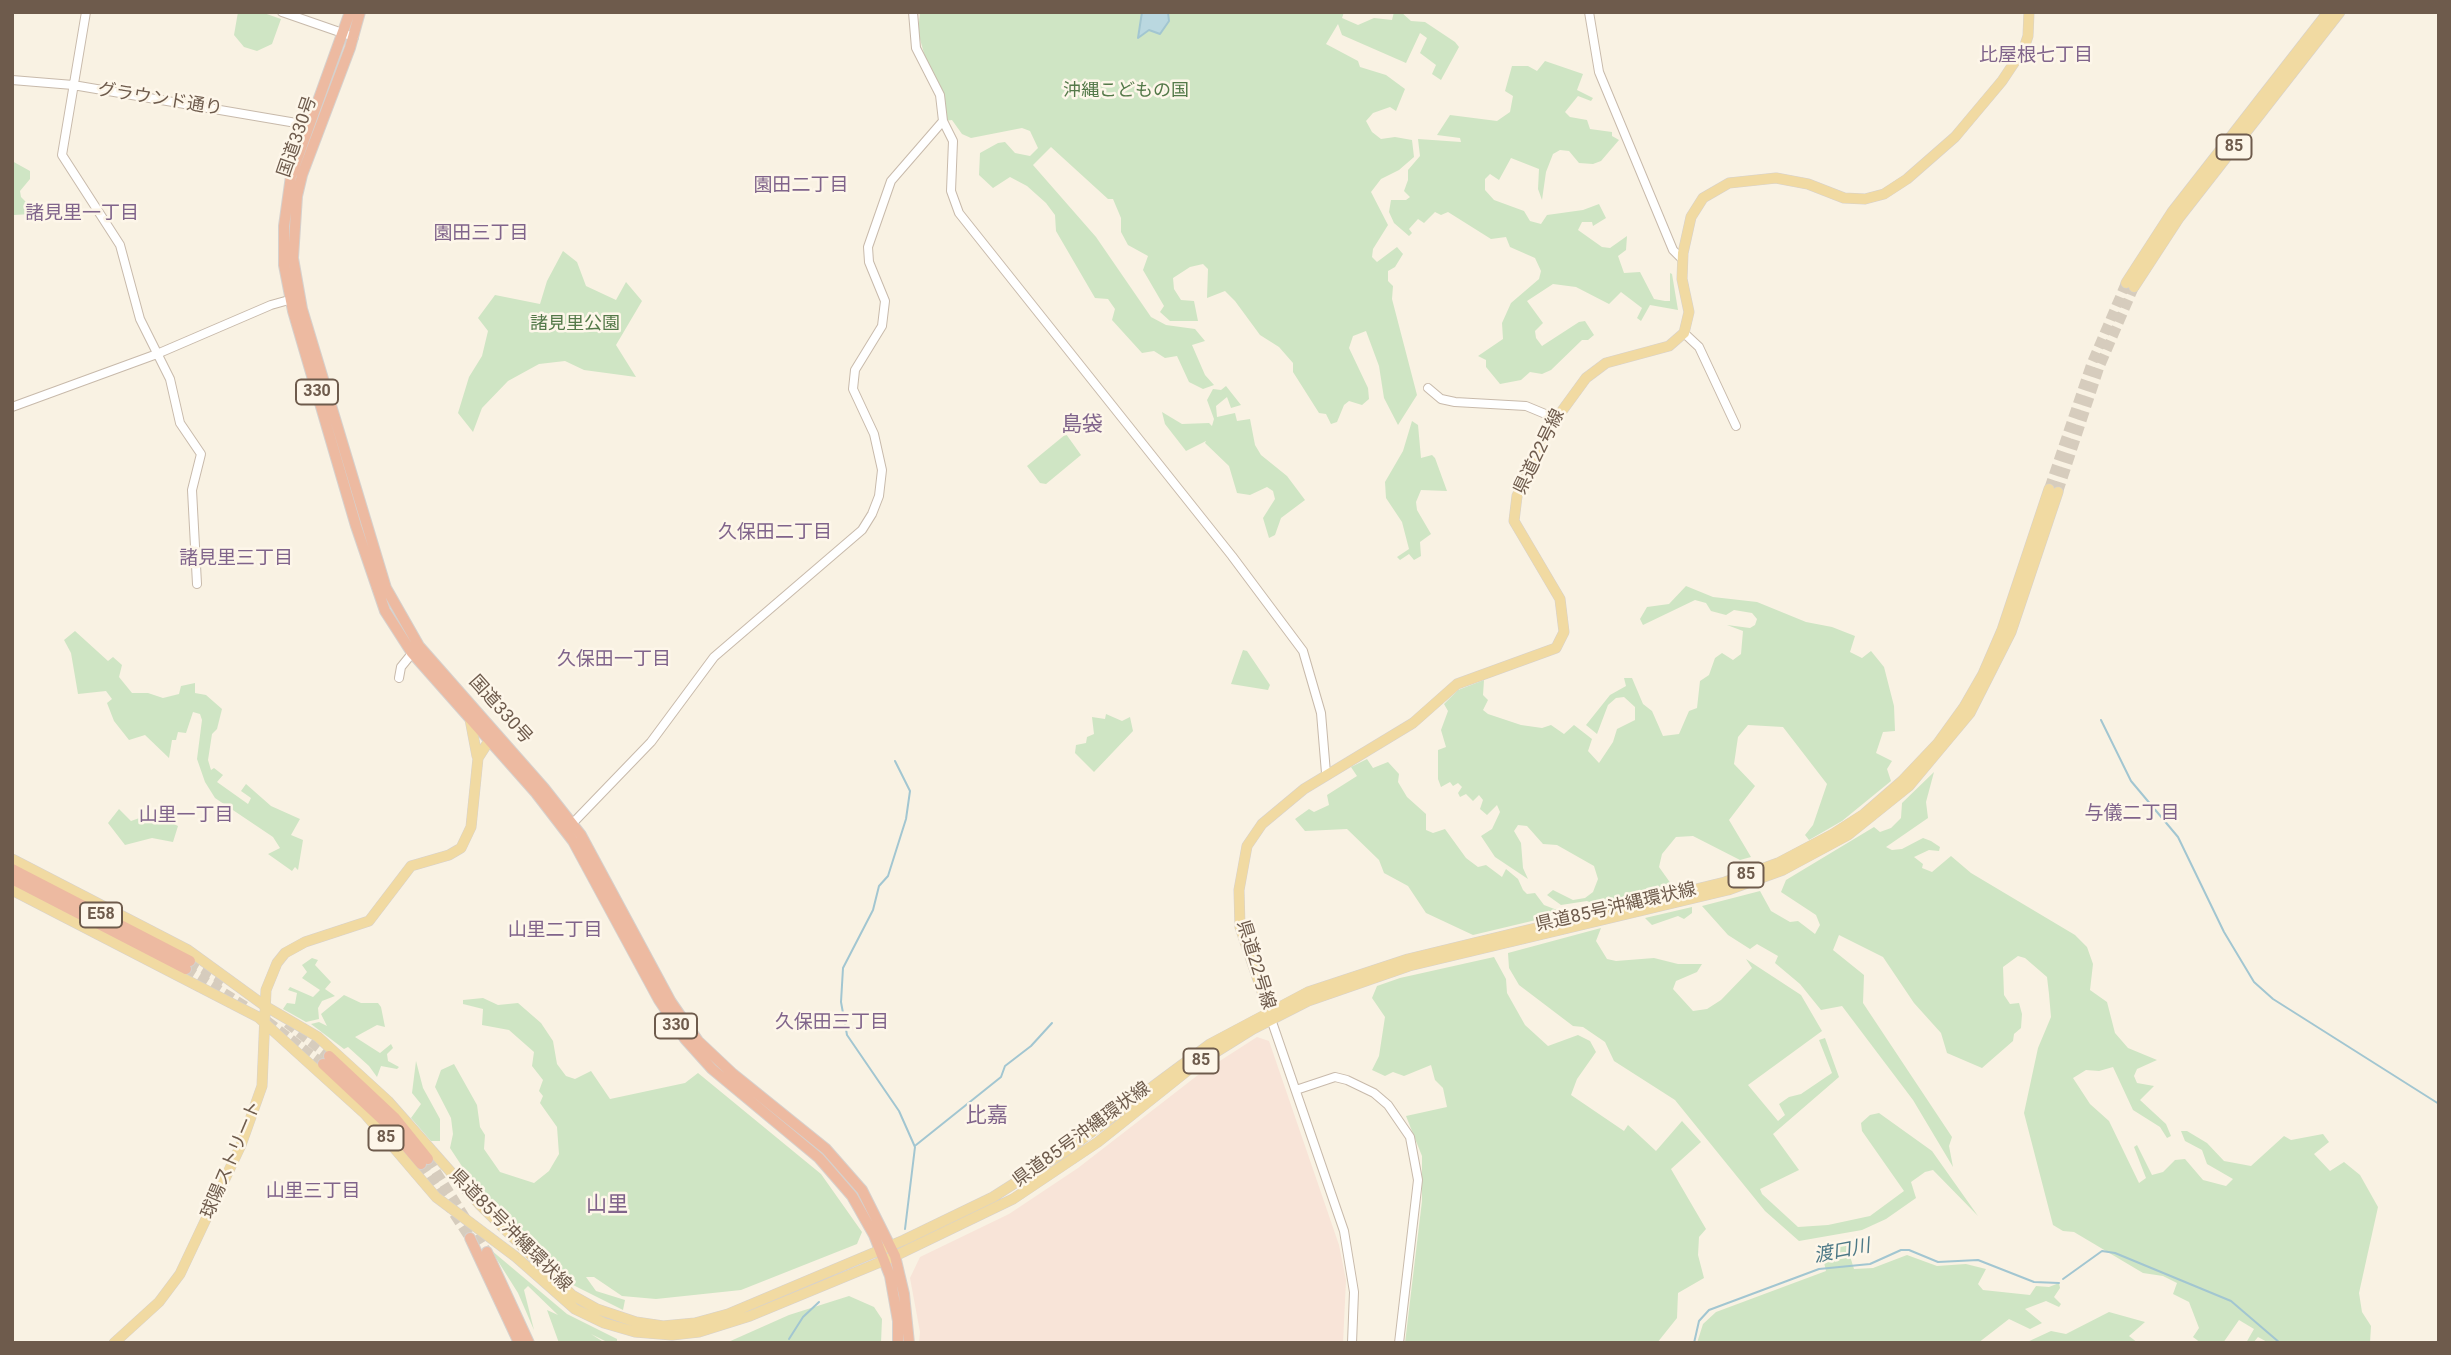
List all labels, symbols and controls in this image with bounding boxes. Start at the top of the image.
district label: 比屋根七丁目 [1979,45,2093,67]
street label: グラウンド通り [96,79,224,121]
park label: 沖縄こどもの国 [1063,80,1189,102]
street label: 国道330号 [274,94,322,180]
road number: 85 [2216,134,2252,160]
district label: 園田二丁目 [754,175,848,197]
district label: 諸見里一丁目 [25,203,139,225]
district label: 園田三丁目 [434,223,528,245]
park label: 諸見里公園 [530,313,620,335]
road number: 330 [296,380,338,404]
street label: 県道22号線 [1510,406,1570,498]
district label: 島袋 [1061,413,1103,439]
district label: 久保田二丁目 [718,522,832,544]
district label: 諸見里三丁目 [179,548,293,570]
district label: 久保田一丁目 [557,649,671,671]
street label: 国道330号 [464,671,536,749]
district label: 与儀二丁目 [2085,803,2179,825]
district label: 山里一丁目 [139,805,233,827]
road number: 85 [1728,862,1764,888]
street label: 県道85号沖縄環状線 [1534,879,1698,937]
road number: E58 [80,903,122,928]
street label: 県道22号線 [1231,918,1279,1012]
district label: 山里二丁目 [508,920,602,942]
district label: 久保田三丁目 [775,1012,889,1034]
road number: 330 [655,1014,697,1038]
road number: 85 [1184,1049,1218,1074]
street label: 県道85号沖縄環状線 [1009,1078,1155,1192]
street label: 球陽ストリート [197,1098,267,1222]
district label: 比嘉 [966,1104,1008,1130]
road number: 85 [368,1126,404,1150]
street label: 県道85号沖縄環状線 [444,1165,576,1297]
district label: 山里三丁目 [266,1181,360,1203]
district label: 山里 [586,1193,628,1219]
water label: 渡口川 [1812,1235,1872,1269]

